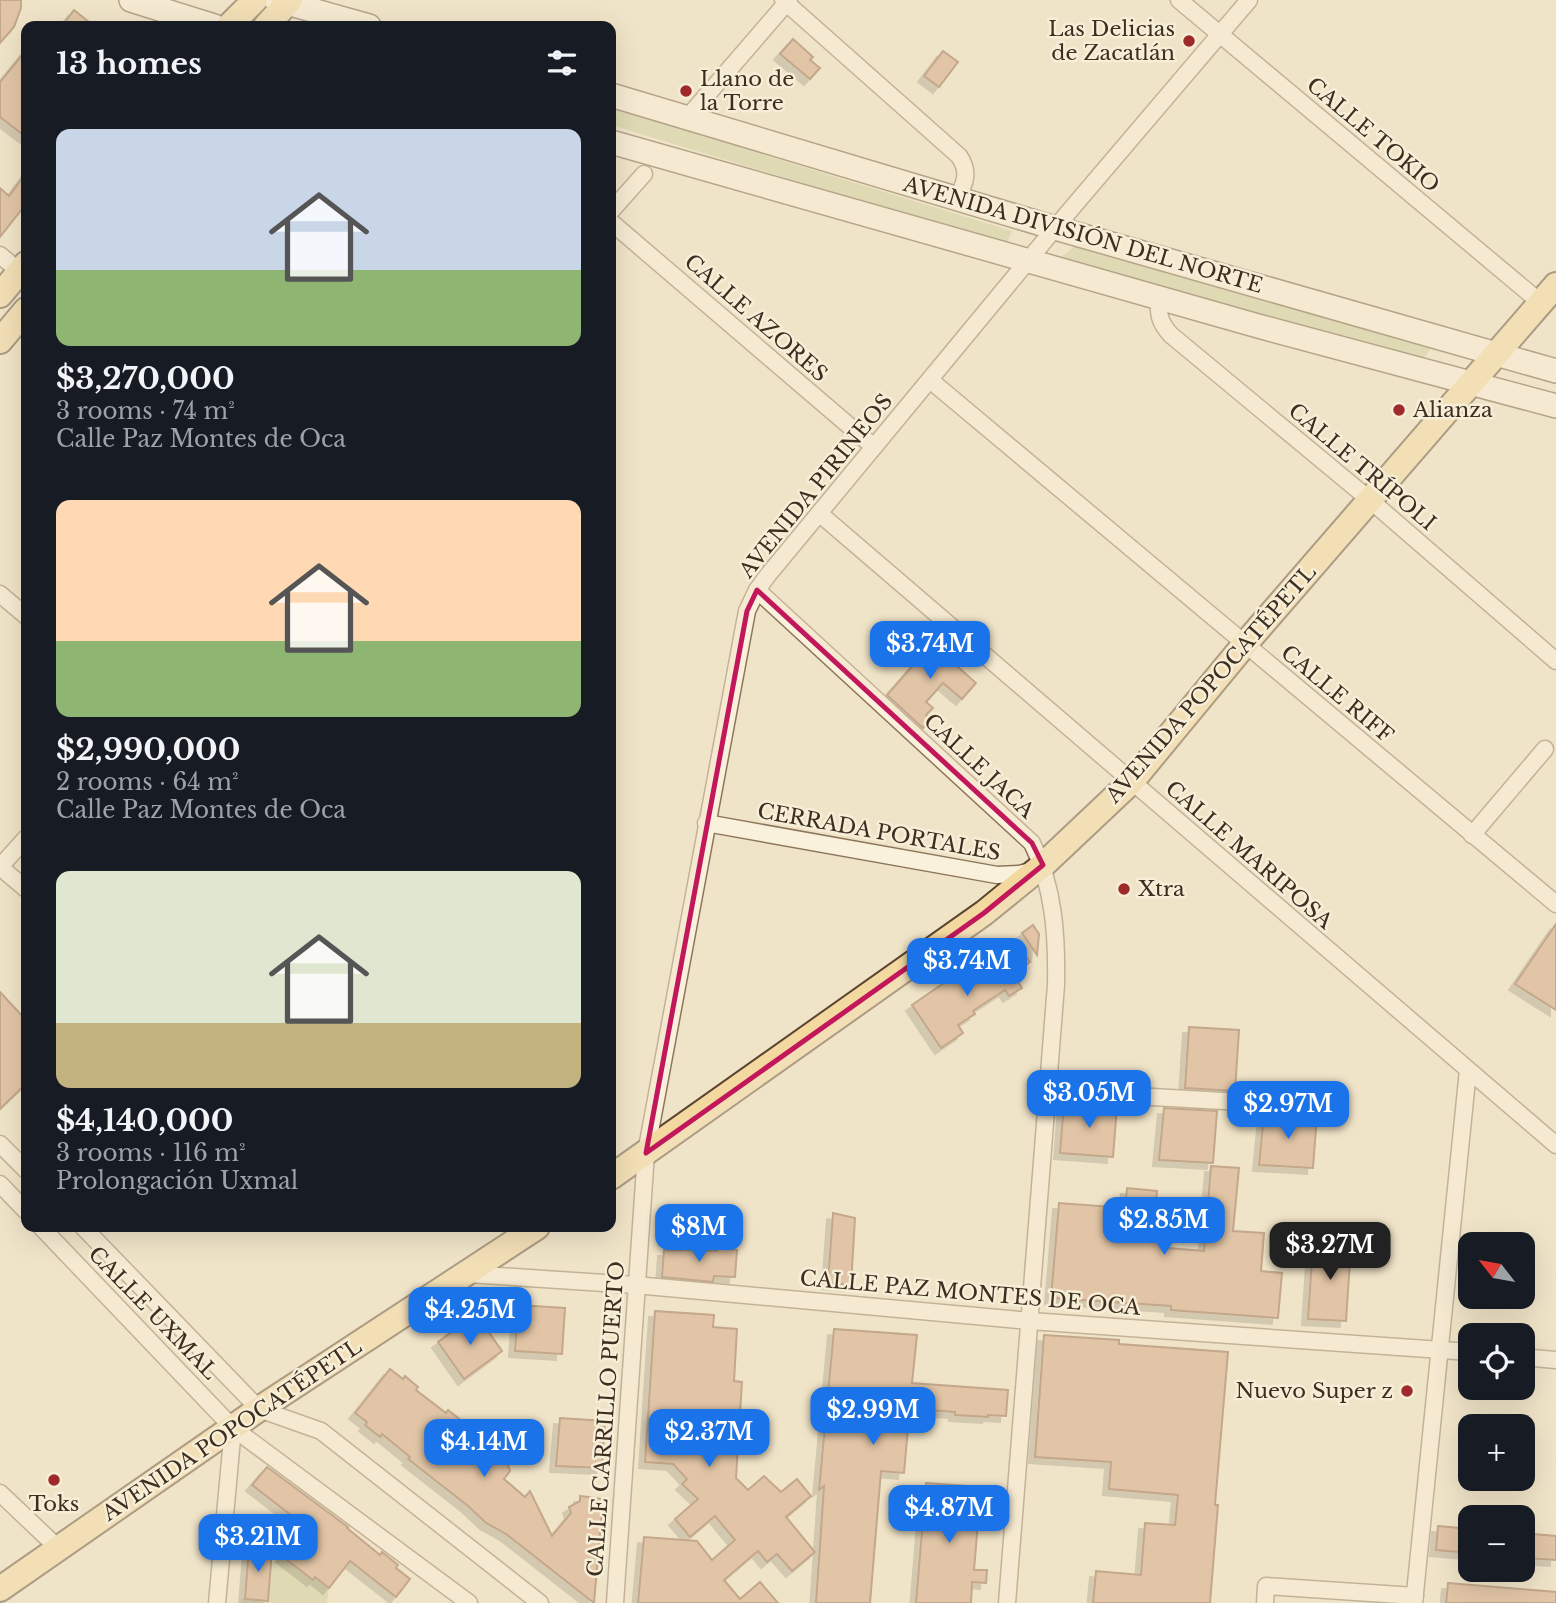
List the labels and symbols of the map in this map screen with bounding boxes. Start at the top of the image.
place label: Las Delicias de Zacatlán [1048,16,1175,66]
marker: Las Delicias de Zacatlán [1181,33,1197,49]
place label: Llano de la Torre [700,66,794,116]
street label: CALLE TOKIO [1301,72,1445,198]
marker: Llano de la Torre [678,83,694,99]
street label: AVENIDA DIVISIÓN DEL NORTE [899,171,1266,299]
street label: CALLE AZORES [679,249,833,387]
street label: AVENIDA PIRINEOS [733,389,898,584]
place label: Alianza [1412,397,1493,423]
street label: CALLE TRÍPOLI [1283,398,1441,536]
marker: Alianza [1391,402,1407,418]
street label: AVENIDA POPOCATÉPETL [1100,560,1322,809]
pin: $3.74M [873,622,987,681]
street label: CALLE RIFF [1276,640,1398,748]
street label: CALLE JACA [918,708,1040,824]
street label: CALLE MARIPOSA [1160,775,1338,935]
street label: CERRADA PORTALES [755,798,1003,866]
place label: Xtra [1138,876,1185,902]
marker: Xtra [1116,881,1132,897]
pin: $3.74M [910,939,1024,998]
pin: $3.05M [1032,1070,1146,1130]
pin: $2.97M [1231,1082,1345,1141]
pin: $2.85M [1107,1198,1221,1257]
pin: $8M [665,1204,733,1264]
pin: $3.27M [1273,1222,1387,1282]
north arrow [1458,1232,1535,1309]
street label: CALLE UXMAL [83,1241,223,1385]
street label: CALLE CARRILLO PUERTO [582,1260,630,1578]
street label: CALLE PAZ MONTES DE OCA [799,1265,1142,1321]
pin: $4.25M [413,1288,527,1347]
street label: AVENIDA POPOCATÉPETL [97,1333,367,1527]
place label: Nuevo Super z [1236,1378,1393,1404]
marker: Nuevo Super z [1399,1383,1415,1399]
pin: $2.99M [816,1388,930,1447]
pin: $2.37M [652,1410,766,1469]
pin: $4.14M [427,1420,541,1479]
marker: Toks [46,1472,62,1488]
pin: $4.87M [892,1486,1006,1545]
place label: Toks [29,1491,79,1517]
pin: $3.21M [201,1514,315,1574]

